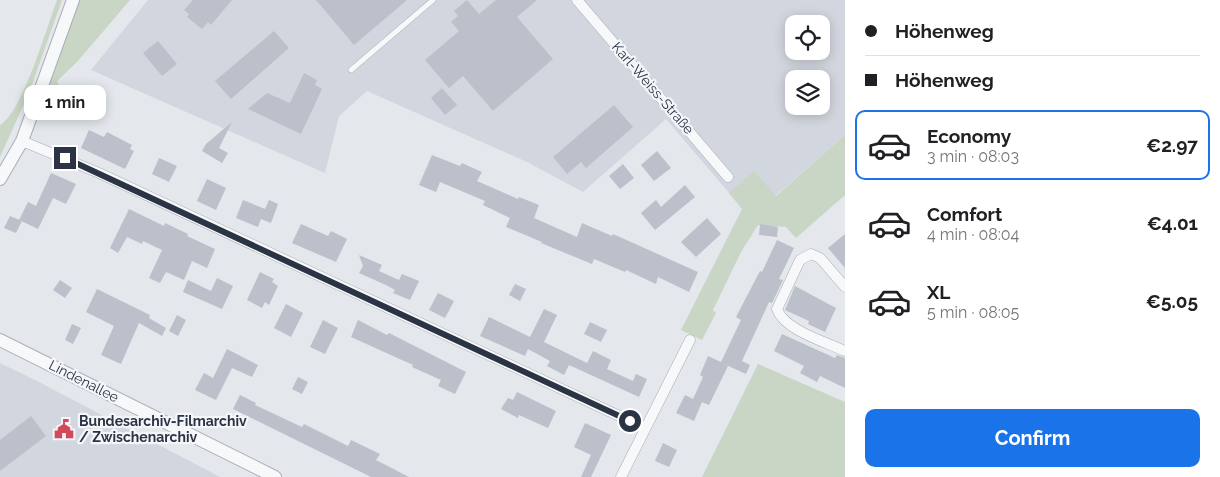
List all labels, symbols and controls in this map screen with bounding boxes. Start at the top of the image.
map controls [785,15,830,115]
button: locate [785,15,830,60]
text: Höhenweg [895,20,994,42]
street label: Karl-Weiss-Straße [609,39,697,137]
text: Höhenweg [895,69,994,91]
button: layers [785,70,830,115]
callout: 1 min [24,86,106,120]
text: 1 min [45,93,85,112]
icon: car [867,123,912,168]
text: Economy [927,125,1011,147]
text: €2.97 [1146,134,1198,156]
route end [54,147,76,169]
text: 3 min · 08:03 [927,147,1019,166]
icon: car [867,201,912,246]
text: Comfort [927,203,1002,225]
text: €4.01 [1147,212,1198,234]
text: 4 min · 08:04 [927,225,1019,244]
icon: car [867,279,912,324]
text: XL [927,281,950,303]
text: €5.05 [1146,290,1198,312]
text: 5 min · 08:05 [927,303,1019,322]
street label: Lindenallee [46,357,122,405]
button: Confirm [865,409,1200,467]
route start [619,410,641,432]
place label: Bundesarchiv-Filmarchiv / Zwischenarchiv [79,413,247,445]
public building icon: Bundesarchiv-Filmarchiv / Zwischenarchiv [53,418,75,440]

